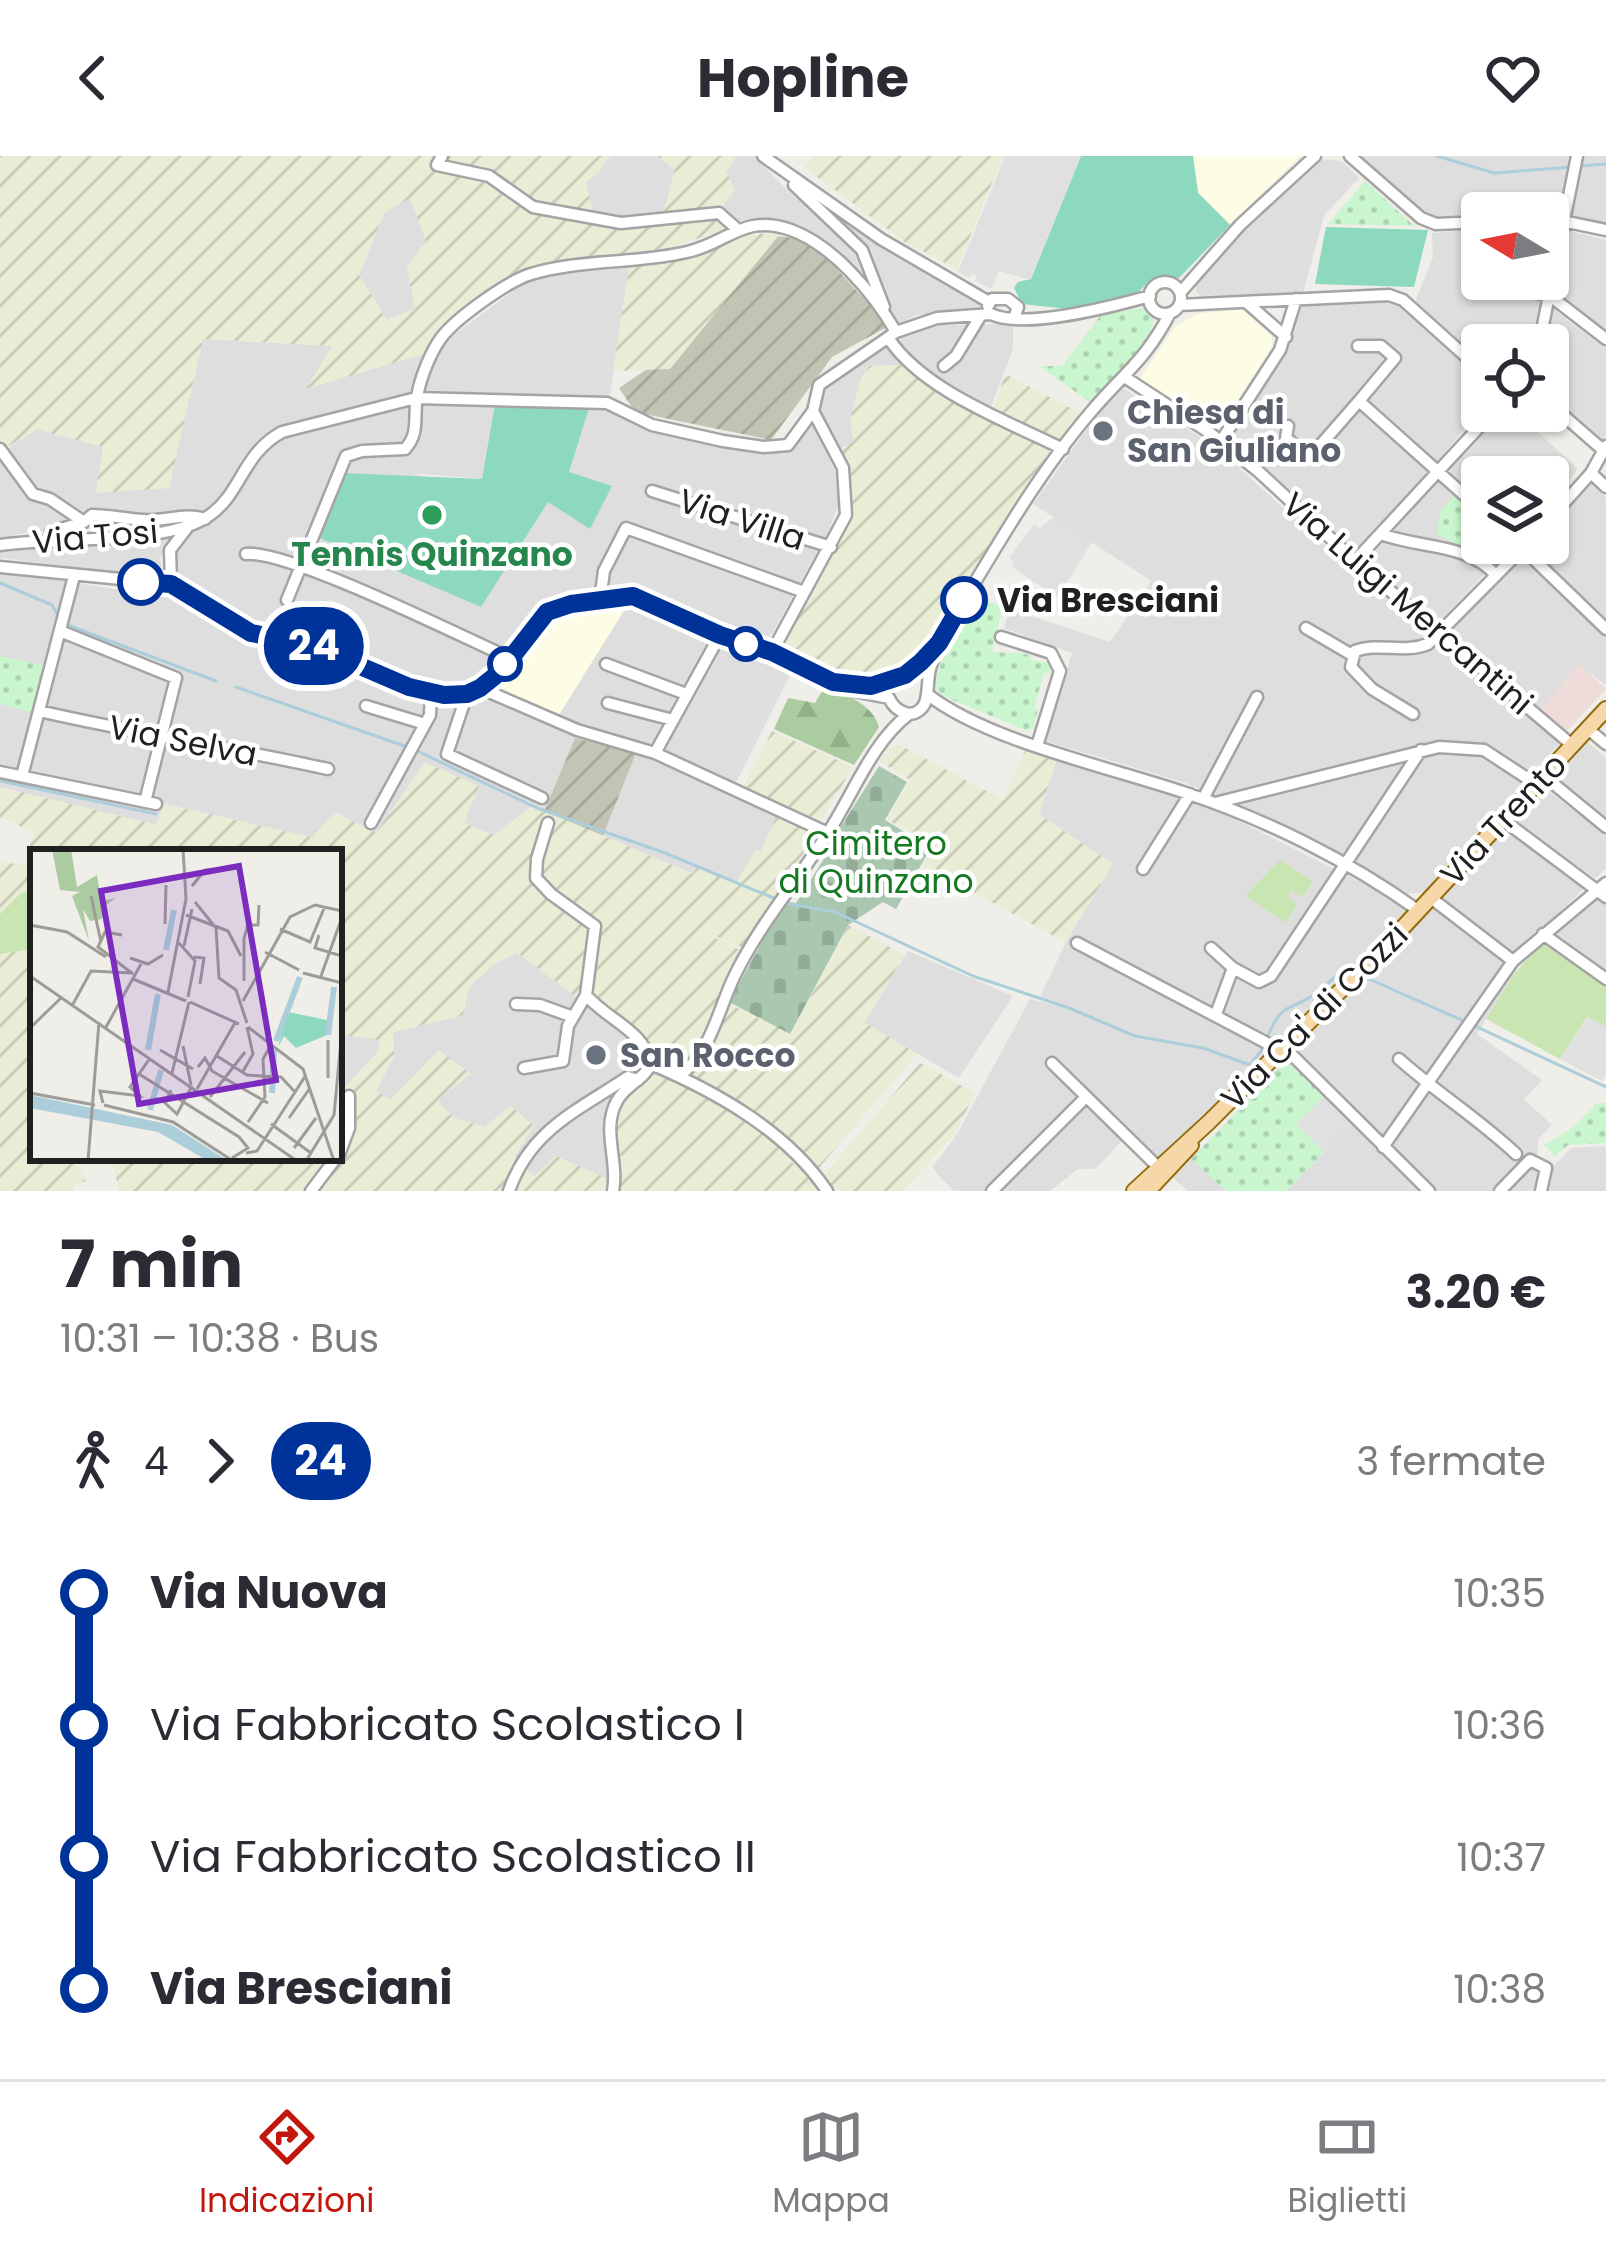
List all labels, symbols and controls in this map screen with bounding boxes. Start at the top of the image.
text: Hopline [697,40,909,116]
icon: back [60,45,126,111]
icon: heart [1480,45,1546,111]
north arrow [1461,192,1569,300]
map controls [1461,192,1569,564]
button: locate [1461,324,1569,432]
place label: Chiesa di San Giuliano [1127,389,1341,474]
marker: Chiesa di San Giuliano [1090,418,1116,444]
button: layers [1461,456,1569,564]
street label: Via Villa [673,477,811,562]
street label: Via Luigi Mercantini [1272,481,1543,726]
marker: Tennis Quinzano [419,502,445,528]
street label: Via Tosi [30,508,160,565]
place label: Tennis Quinzano [291,531,573,578]
unlabelled marker [119,560,163,604]
place label: Via Bresciani [997,577,1219,624]
marker: Via Bresciani [942,578,986,622]
line badge: 24 [260,607,368,685]
text: 24 [288,616,340,675]
unlabelled marker [730,628,762,660]
unlabelled marker [489,648,521,680]
street label: Via Selva [105,703,261,778]
street label: Via Trento [1429,742,1577,896]
park label: Cimitero di Quinzano [778,820,974,905]
inset map [30,849,342,1161]
street label: Via Ca' di Cozzi [1210,912,1418,1120]
place label: San Rocco [620,1032,795,1079]
marker: San Rocco [583,1042,609,1068]
text: 7 min [60,1218,243,1310]
text: 3.20 € [1406,1261,1546,1324]
text: 10:31 – 10:38 · Bus [60,1311,379,1366]
icon: walk [60,1428,126,1494]
icon: forward [187,1428,253,1494]
text: 24 [295,1431,347,1490]
text: 4 [144,1434,169,1489]
text: 3 fermate [1356,1434,1546,1489]
text: Via Nuova [150,1561,388,1624]
text: 10:35 [1453,1566,1546,1621]
text: Via Fabbricato Scolastico I [150,1693,745,1756]
text: 10:36 [1453,1698,1546,1753]
text: Via Fabbricato Scolastico II [150,1825,756,1888]
text: 10:37 [1456,1830,1546,1885]
text: Via Bresciani [150,1957,453,2020]
text: 10:38 [1453,1962,1546,2017]
tab: Indicazioni [199,2104,374,2226]
tab: Mappa [772,2104,890,2226]
tab: Biglietti [1288,2104,1407,2226]

